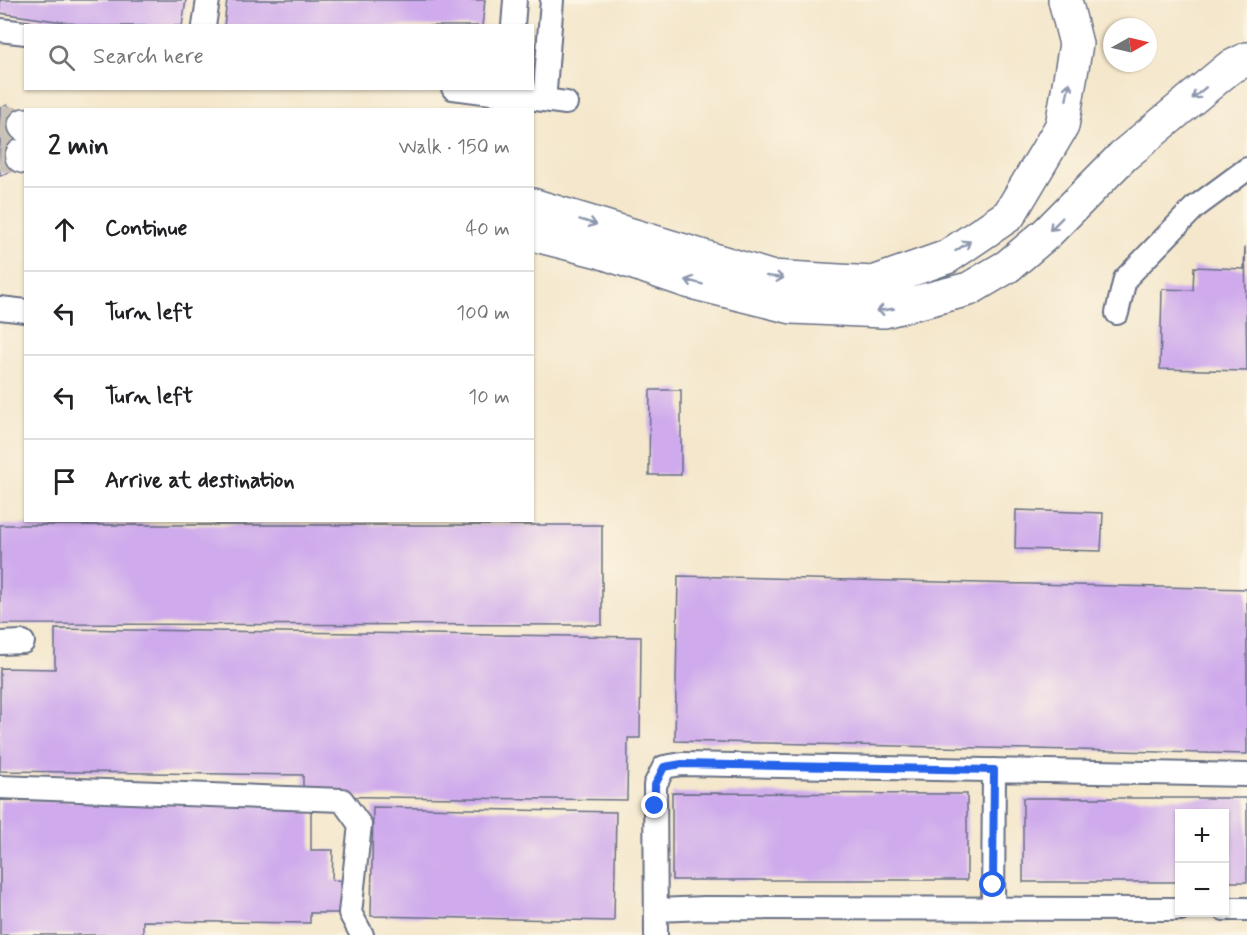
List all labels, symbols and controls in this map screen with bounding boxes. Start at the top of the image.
north arrow [1103,18,1157,72]
search box [24,24,534,90]
icon: search [45,41,78,74]
text: Search here [93,43,204,71]
one-way arrow [1063,82,1074,101]
one-way arrow [1191,86,1207,99]
text: 2 min [48,130,109,164]
text: Walk · 150 m [398,134,510,161]
icon: ahead [48,213,81,246]
text: Continue [105,215,187,243]
text: 40 m [466,216,510,243]
one-way arrow [579,217,598,228]
one-way arrow [1048,217,1063,232]
one-way arrow [954,240,970,252]
one-way arrow [765,272,785,283]
one-way arrow [685,276,704,288]
icon: left [48,297,81,330]
text: Turn left [105,299,193,327]
text: 100 m [456,300,510,327]
one-way arrow [876,304,896,315]
icon: left [48,381,81,414]
text: Turn left [105,383,193,411]
text: 10 m [468,384,510,411]
icon: arrive [48,465,81,498]
text: Arrive at destination [105,467,295,495]
route end [641,792,667,818]
map controls [1175,809,1229,917]
button: + [1175,809,1229,863]
button: − [1175,863,1229,917]
route start [979,871,1005,897]

